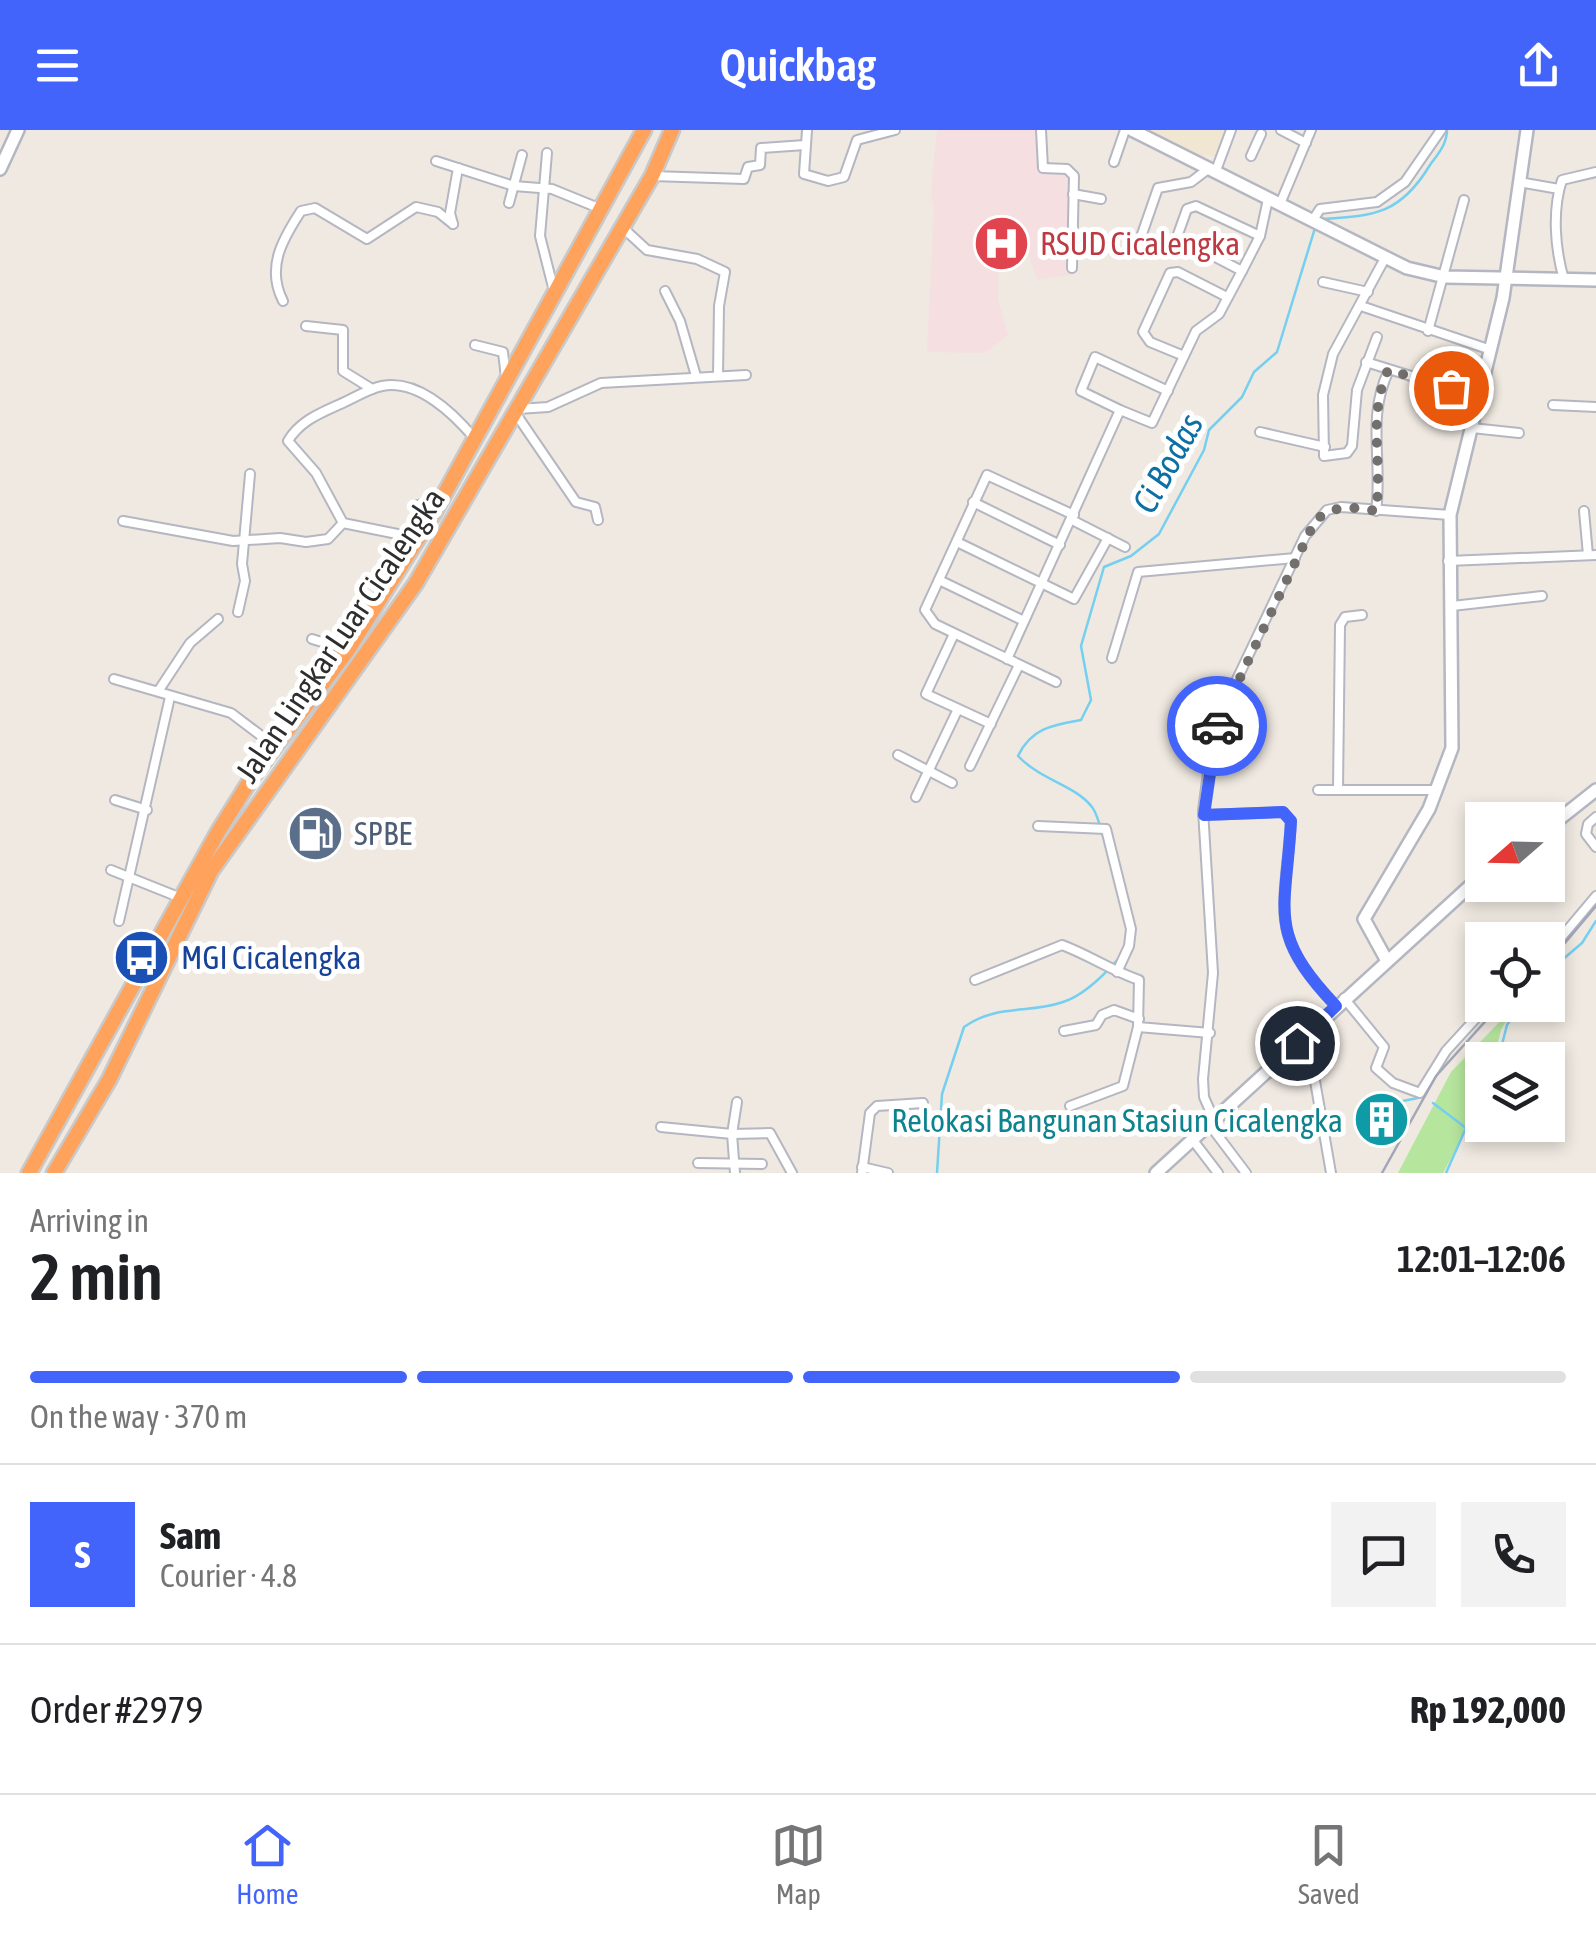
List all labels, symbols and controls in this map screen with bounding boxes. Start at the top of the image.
icon: menu [30,38,85,93]
icon: share [1511,38,1566,93]
text: Quickbag [720,39,876,91]
hospital icon: RSUD Cicalengka [971,213,1031,273]
place label: RSUD Cicalengka [1040,225,1240,262]
pin [1409,346,1494,431]
icon: bag [1424,361,1479,416]
water label: Ci Bodas [1124,407,1210,519]
street label: Jalan Lingkar Luar Cicalengka [228,481,452,789]
courier [1167,676,1267,776]
icon: car [1190,699,1245,754]
north arrow [1465,802,1565,902]
map controls [1465,802,1565,1142]
fuel station icon: SPBE [285,803,345,863]
place label: SPBE [354,815,412,852]
button: locate [1465,922,1565,1022]
bus stop icon: MGI Cicalengka [112,927,172,987]
place label: MGI Cicalengka [181,939,361,976]
pin [1255,1001,1340,1086]
icon: home [1270,1016,1325,1071]
button: layers [1465,1042,1565,1142]
building icon: Relokasi Bangunan Stasiun Cicalengka [1352,1090,1412,1150]
place label: Relokasi Bangunan Stasiun Cicalengka [891,1102,1343,1139]
text: Arriving in [30,1202,149,1239]
text: 12:01–12:06 [1397,1237,1566,1280]
text: 2 min [30,1239,163,1314]
text: On the way · 370 m [30,1398,247,1435]
button: chat [1331,1502,1436,1607]
button: phone [1461,1502,1566,1607]
text: Sam [160,1514,221,1557]
text: S [75,1533,90,1576]
text: Courier · 4.8 [160,1557,297,1594]
text: Order #2979 [30,1688,203,1731]
text: Rp 192,000 [1410,1688,1566,1731]
tab: Home [236,1818,298,1910]
tab: Map [771,1818,826,1910]
tab: Saved [1298,1818,1360,1910]

